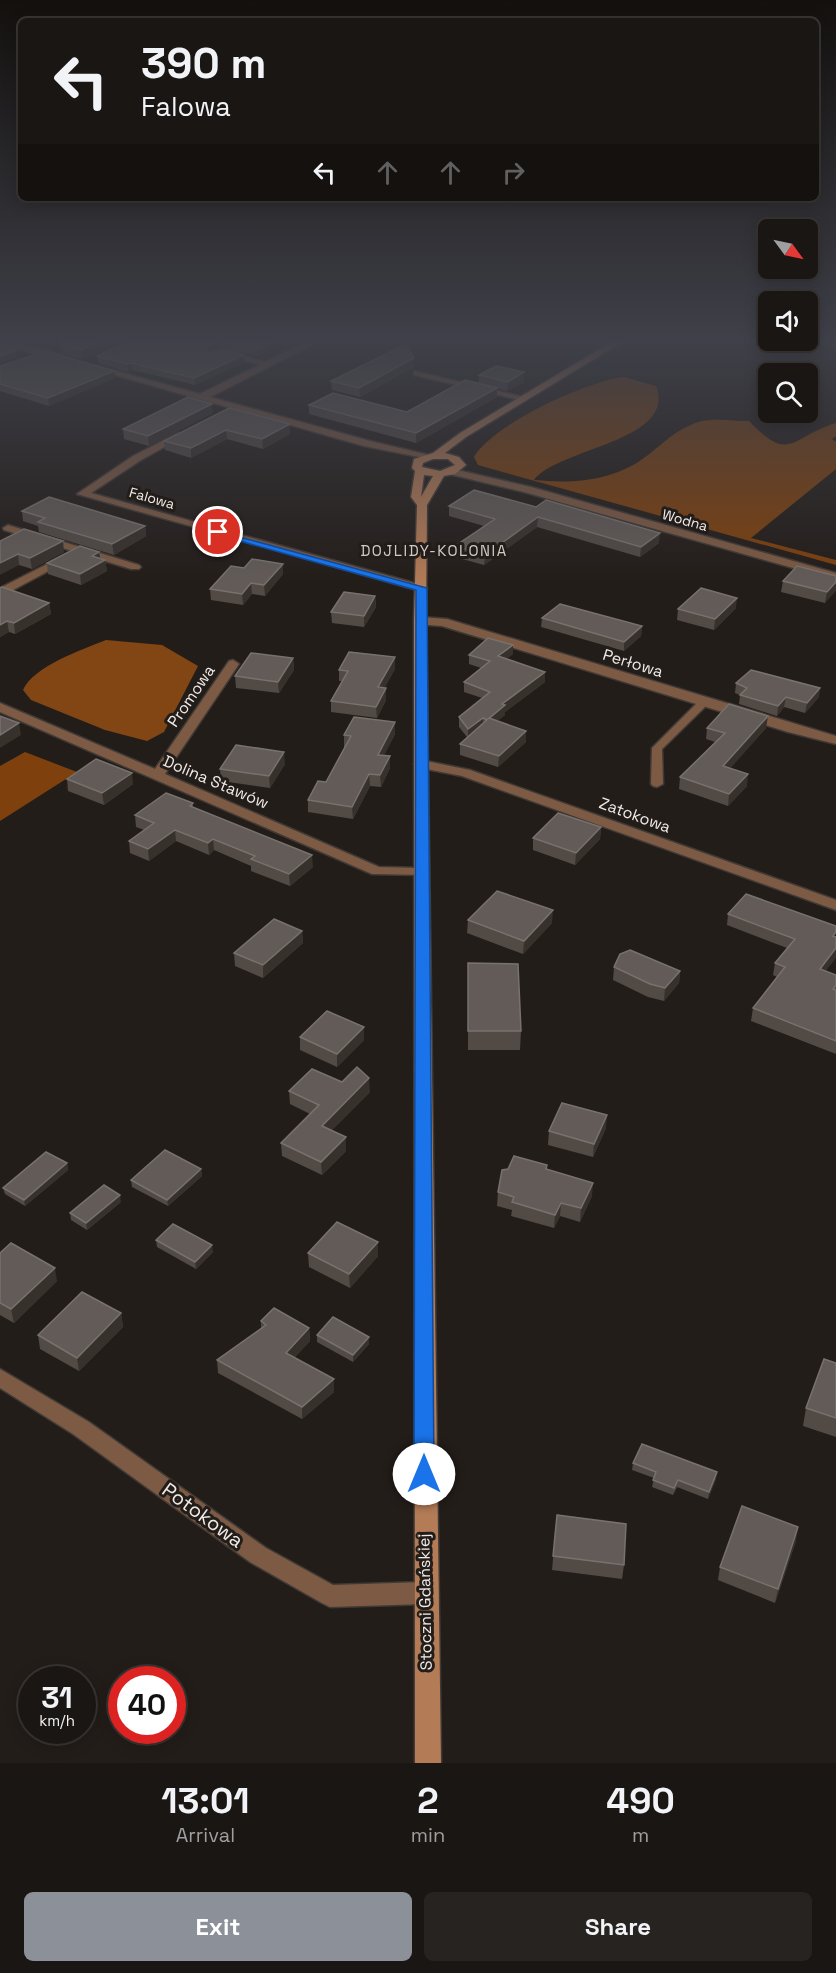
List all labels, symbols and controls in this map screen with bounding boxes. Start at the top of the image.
text: 390 m [141,37,266,90]
icon: left [42,42,120,120]
text: Falowa [141,89,231,124]
icon: left [308,156,341,189]
icon: ahead [371,156,404,189]
icon: ahead [434,156,467,189]
icon: right [497,156,530,189]
north arrow [758,219,818,279]
map controls [758,219,818,423]
button: sound [758,291,818,351]
button: search [758,363,818,423]
street label: Falowa [127,483,177,513]
street label: Wodna [660,505,710,535]
pin [192,506,243,557]
icon: arrive [201,515,234,548]
district label: DOJLIDY-KOLONIA [360,541,508,560]
street label: Perłowa [600,644,666,682]
street label: Promowa [163,661,219,731]
street label: Dolina Stawów [160,750,272,814]
street label: Zatokowa [596,792,674,838]
position arrow [392,1442,456,1506]
street label: Potokowa [157,1477,249,1553]
street label: Stoczni Gdańskiej [413,1534,437,1670]
speed limit sign: 40 [108,1666,186,1744]
text: 31 [41,1678,73,1717]
text: km/h [39,1711,75,1730]
text: 13:01 [161,1778,250,1824]
text: 2 [417,1778,439,1824]
text: 490 [606,1778,675,1824]
text: Arrival [176,1822,235,1848]
text: min [411,1822,445,1848]
text: m [632,1822,649,1848]
button: Exit [24,1892,412,1961]
button: Share [424,1892,812,1961]

